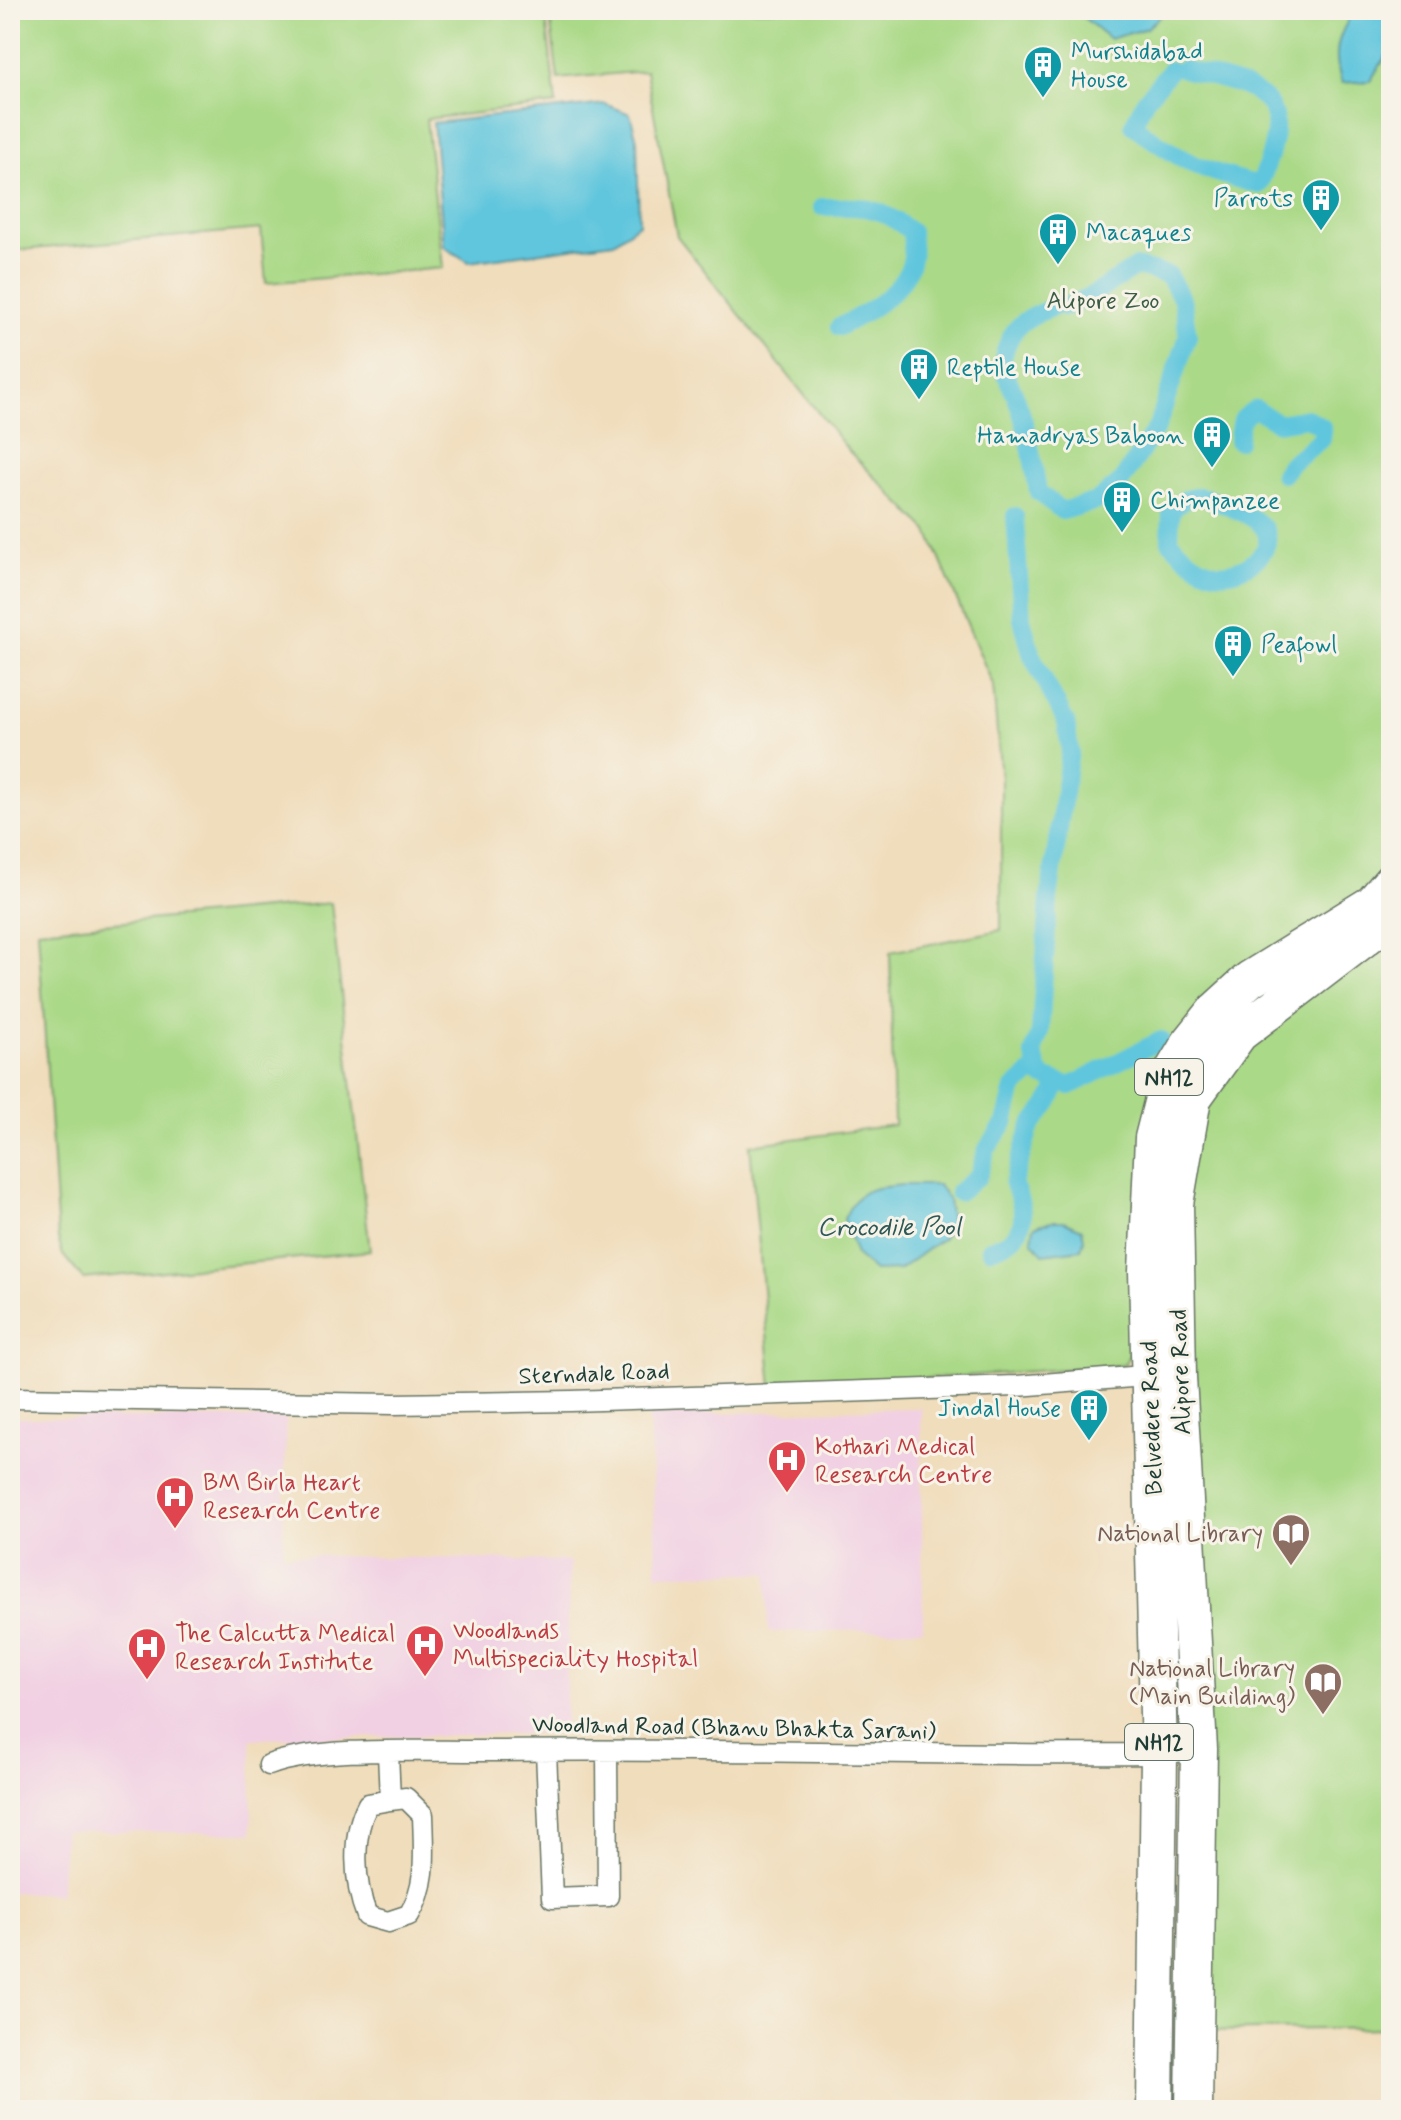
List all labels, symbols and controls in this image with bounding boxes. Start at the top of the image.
place label: Murshidabad House [1071,37,1203,96]
building icon: Murshidabad House [1022,44,1064,99]
building icon: Parrots [1300,177,1342,232]
place label: Parrots [1214,184,1293,215]
building icon: Macaques [1037,211,1079,266]
place label: Macaques [1086,218,1192,249]
park label: Alipore Zoo [1046,286,1160,317]
building icon: Reptile House [898,346,940,401]
place label: Reptile House [947,353,1081,384]
building icon: Hamadryas Baboon [1191,414,1233,469]
place label: Hamadryas Baboon [977,421,1184,452]
building icon: Chimpanzee [1101,479,1143,534]
place label: Chimpanzee [1150,486,1280,517]
building icon: Peafowl [1212,623,1254,678]
place label: Peafowl [1261,630,1337,663]
road number: NH12 [1135,1059,1203,1095]
water label: Crocodile Pool [817,1211,963,1245]
street label: Alipore Road [1164,1308,1199,1435]
street label: Belvedere Road [1134,1340,1171,1496]
street label: Sterndale Road [518,1356,670,1393]
building icon: Jindal House [1068,1387,1110,1442]
place label: Jindal House [937,1394,1061,1425]
place label: Kothari Medical Research Centre [815,1432,992,1491]
hospital icon: Kothari Medical Research Centre [766,1439,808,1494]
place label: BM Birla Heart Research Centre [203,1468,380,1527]
hospital icon: BM Birla Heart Research Centre [154,1475,196,1530]
library icon: National Library [1270,1512,1312,1567]
place label: National Library [1097,1519,1263,1550]
place label: Woodlands Multispeciality Hospital [453,1616,698,1675]
place label: The Calcutta Medical Research Institute [175,1619,395,1678]
hospital icon: Woodlands Multispeciality Hospital [404,1623,446,1678]
hospital icon: The Calcutta Medical Research Institute [126,1626,168,1681]
place label: National Library (Main Building) [1129,1654,1295,1713]
library icon: National Library (Main Building) [1302,1661,1344,1716]
street label: Woodland Road (Bhanu Bhakta Sarani) [532,1709,937,1748]
road number: NH12 [1125,1724,1193,1760]

